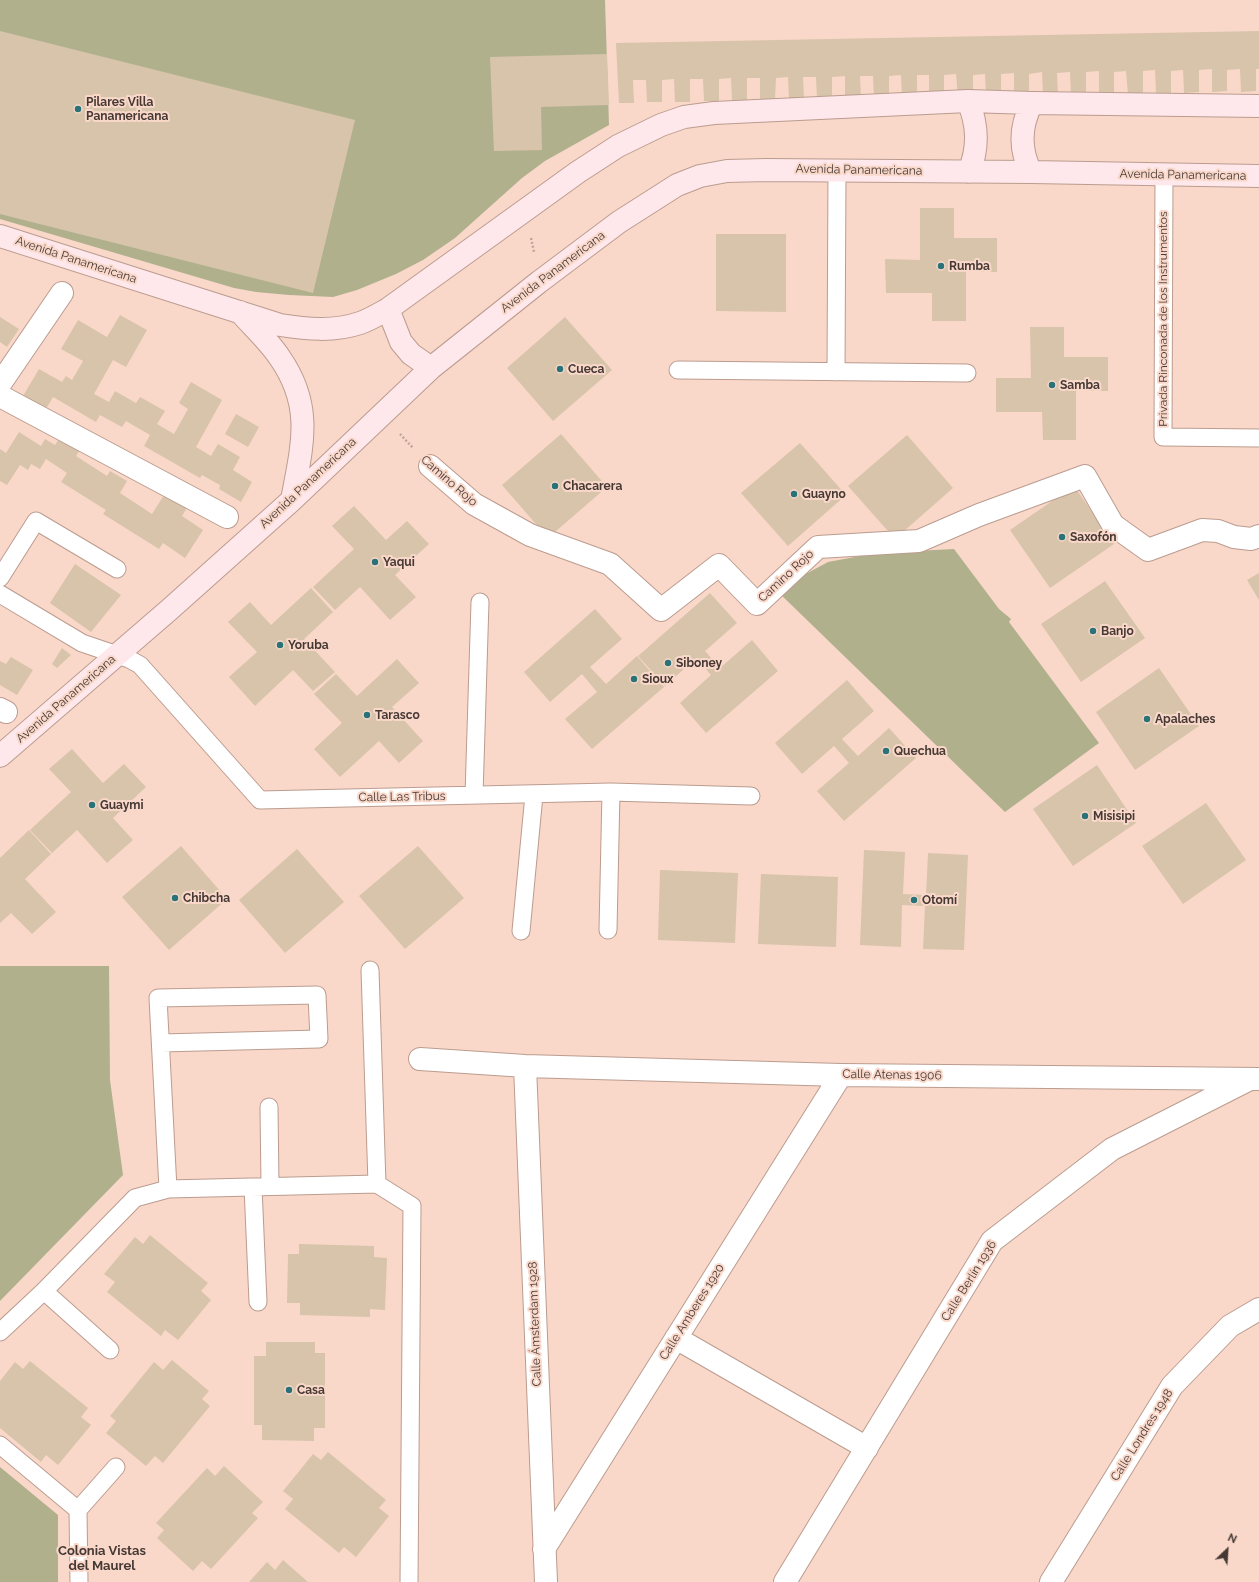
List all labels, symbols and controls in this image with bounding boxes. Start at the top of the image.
place label: Pilares Villa Panamericana [86,95,168,123]
marker: Pilares Villa Panamericana [73,104,83,114]
street label: Avenida Panamericana [796,162,922,178]
street label: Avenida Panamericana [1120,167,1246,183]
street label: Privada Rinconada de los Instrumentos [1156,211,1170,427]
street label: Avenida Panamericana [498,228,608,316]
street label: Avenida Panamericana [14,234,138,286]
place label: Rumba [949,259,990,273]
marker: Rumba [936,261,946,271]
place label: Cueca [568,362,604,376]
marker: Cueca [555,364,565,374]
place label: Samba [1060,378,1100,392]
marker: Samba [1047,380,1057,390]
street label: Avenida Panamericana [257,435,359,531]
street label: Camino Rojo [418,453,480,509]
place label: Chacarera [563,479,622,493]
marker: Chacarera [550,481,560,491]
place label: Guayno [802,487,846,501]
marker: Guayno [789,489,799,499]
place label: Saxofón [1070,530,1116,544]
marker: Saxofón [1057,532,1067,542]
street label: Camino Rojo [755,547,817,605]
place label: Yaqui [383,555,415,569]
marker: Yaqui [370,557,380,567]
place label: Banjo [1101,624,1134,638]
marker: Banjo [1088,626,1098,636]
place label: Yoruba [288,638,329,652]
marker: Yoruba [275,640,285,650]
street label: Avenida Panamericana [13,652,119,746]
place label: Siboney [676,656,722,670]
marker: Siboney [663,658,673,668]
place label: Sioux [642,672,673,686]
marker: Sioux [629,674,639,684]
place label: Tarasco [375,708,420,722]
marker: Tarasco [362,710,372,720]
place label: Apalaches [1155,712,1215,726]
marker: Apalaches [1142,714,1152,724]
place label: Quechua [894,744,946,758]
marker: Quechua [881,746,891,756]
street label: Calle Las Tribus [358,789,446,805]
place label: Guaymi [100,798,144,812]
marker: Guaymi [87,800,97,810]
place label: Misisipi [1093,809,1135,823]
marker: Misisipi [1080,811,1090,821]
place label: Chibcha [183,891,230,905]
marker: Chibcha [170,893,180,903]
place label: Otomí [922,893,957,907]
marker: Otomí [909,895,919,905]
street label: Calle Atenas 1906 [842,1067,942,1083]
street label: Calle Berlín 1936 [938,1238,1000,1324]
street label: Calle Ámsterdam 1928 [526,1261,544,1387]
street label: Calle Amberes 1920 [657,1261,727,1363]
place label: Casa [297,1383,325,1397]
marker: Casa [284,1385,294,1395]
street label: Calle Londres 1948 [1108,1386,1176,1484]
north arrow [1207,1530,1247,1570]
text: N [1226,1531,1239,1546]
district label: Colonia Vistas del Maurel [58,1543,146,1574]

